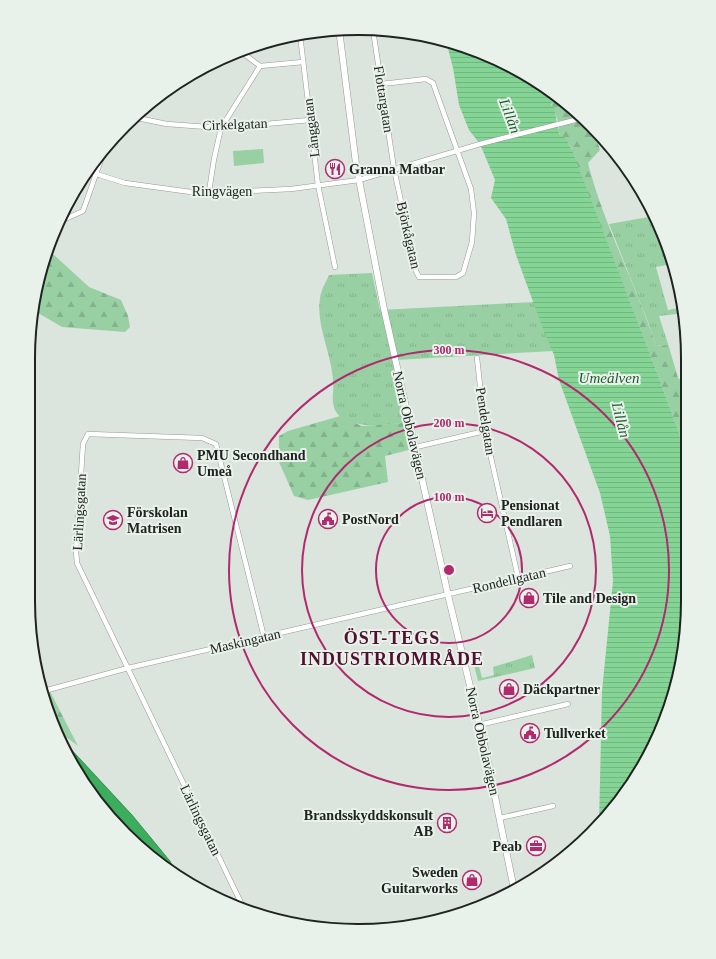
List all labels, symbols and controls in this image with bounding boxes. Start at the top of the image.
street label: Flottargatan [371,65,396,134]
water label: Lillån [496,95,524,136]
street label: Långgatan [300,98,323,158]
street label: Cirkelgatan [202,116,268,133]
restaurant icon: Granna Matbar [324,158,346,180]
place label: Granna Matbar [349,162,445,177]
street label: Ringvägen [192,184,252,199]
street label: Björkågatan [394,200,424,270]
text: 300 m [434,343,465,357]
street label: Norra Obbolavägen [390,369,429,481]
water label: Umeälven [579,370,639,386]
street label: Pendelgatan [473,386,498,456]
water label: Lillån [609,400,633,439]
text: 200 m [434,416,465,430]
place label: PMU Secondhand Umeå [197,448,306,479]
shop icon: PMU Secondhand Umeå [172,452,194,474]
street label: Lärlingsgatan [70,473,89,551]
text: 100 m [434,490,465,504]
place label: Pensionat Pendlaren [501,498,562,529]
hotel icon: Pensionat Pendlaren [476,502,498,524]
place label: Förskolan Matrisen [127,505,188,536]
public building icon: PostNord [317,508,339,530]
school or university icon: Förskolan Matrisen [102,509,124,531]
place label: PostNord [342,512,399,527]
centre of rings [442,563,456,577]
street label: Rondellgatan [471,565,547,596]
shop icon: Tile and Design [518,587,540,609]
place label: Tile and Design [543,591,636,606]
street label: Maskingatan [208,626,282,657]
district label: ÖST-TEGS INDUSTRIOMRÅDE [300,628,484,669]
shop icon: Däckpartner [498,678,520,700]
place label: Däckpartner [523,682,600,697]
street label: Norra Obbolavägen [463,685,502,797]
public building icon: Tullverket [519,722,541,744]
place label: Tullverket [544,726,606,741]
street label: Lärlingsgatan [177,782,224,858]
place label: Brandsskyddskonsult AB [304,808,433,839]
building icon: Brandsskyddskonsult AB [436,812,458,834]
office icon: Peab [525,835,547,857]
place label: Peab [492,839,522,854]
place label: Sweden Guitarworks [381,865,459,896]
shop icon: Sweden Guitarworks [461,869,483,891]

